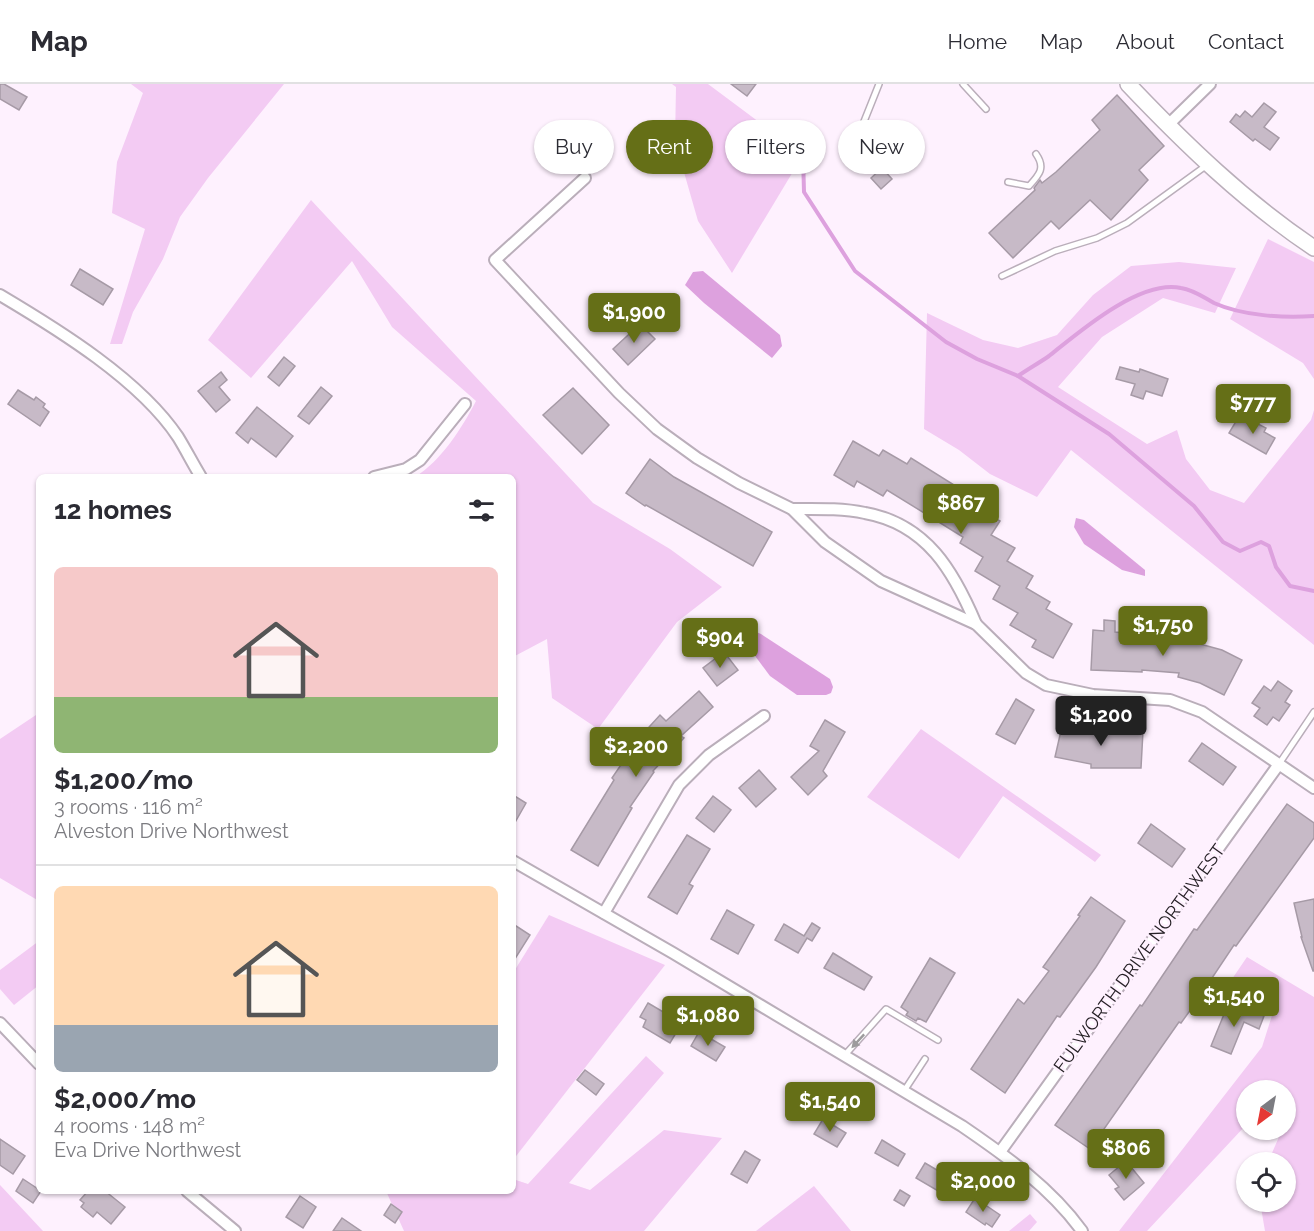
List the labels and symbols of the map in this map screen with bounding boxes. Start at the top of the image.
pin: $1,900 [585,293,683,344]
pin: $777 [1217,384,1289,435]
pin: $867 [925,484,997,535]
pin: $1,750 [1114,606,1212,657]
pin: $904 [684,618,756,669]
pin: $1,200 [1052,696,1150,747]
pin: $2,200 [587,727,685,778]
street label: FULWORTH DRIVE NORTHWEST [1049,840,1229,1076]
pin: $1,540 [1185,977,1283,1028]
pin: $1,080 [659,996,757,1047]
one-way arrow [852,1033,865,1048]
north arrow [1236,1080,1296,1140]
pin: $1,540 [781,1082,879,1133]
pin: $806 [1090,1129,1162,1180]
pin: $2,000 [934,1162,1032,1213]

